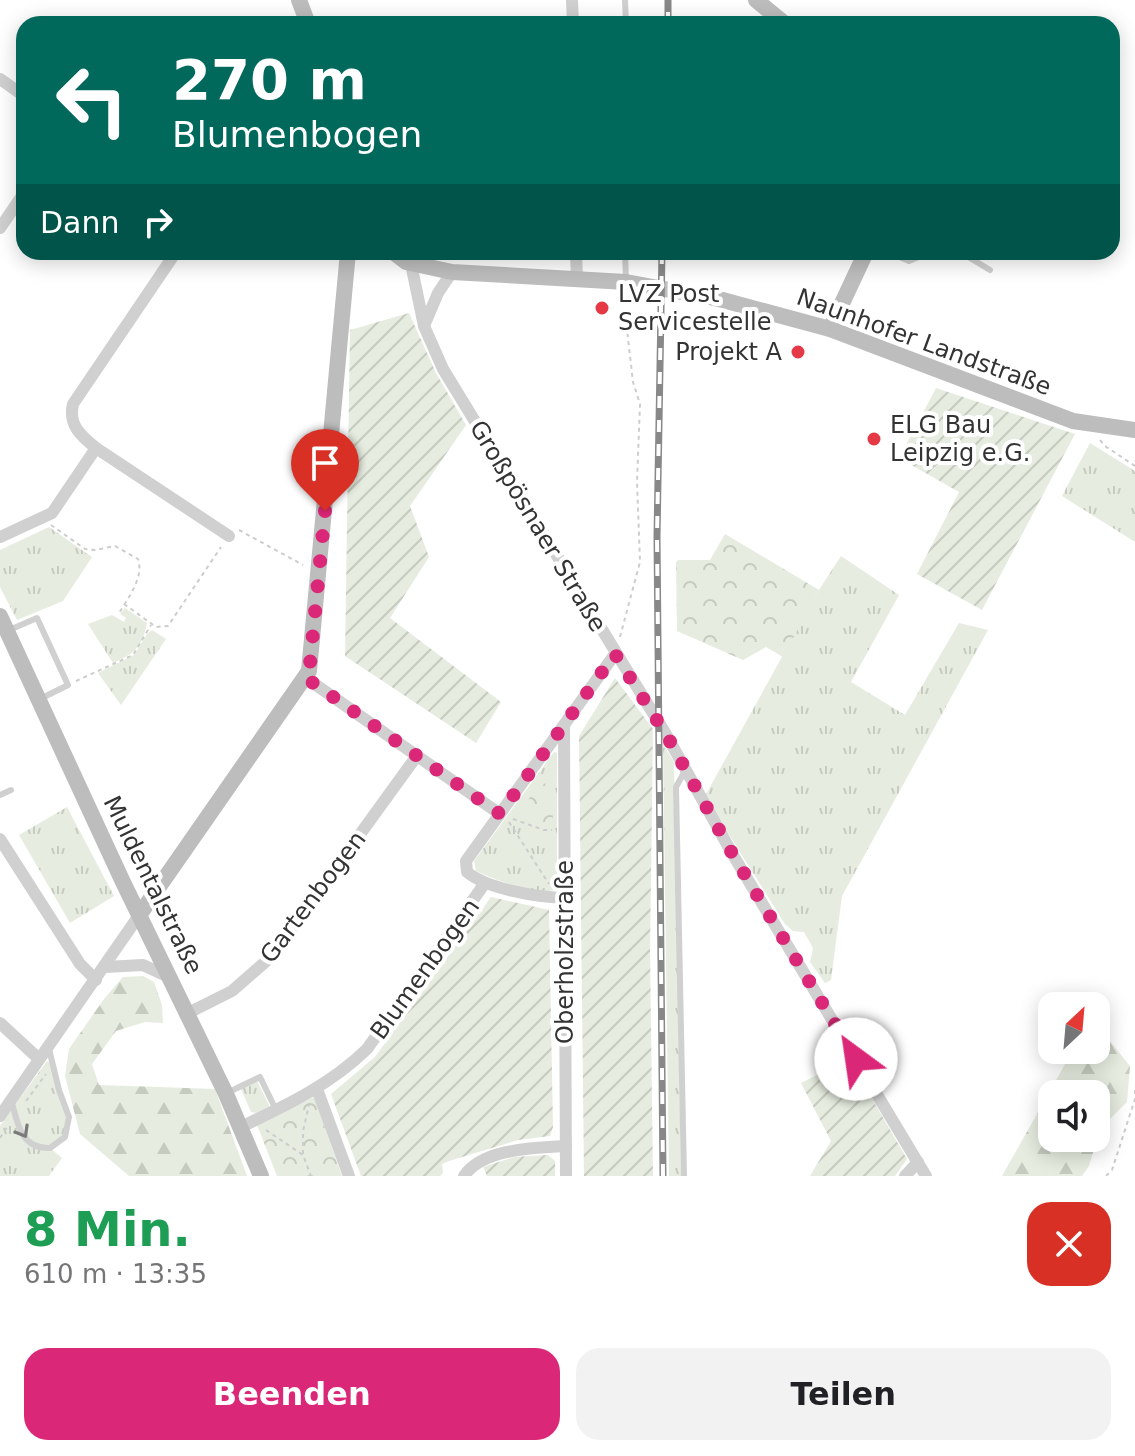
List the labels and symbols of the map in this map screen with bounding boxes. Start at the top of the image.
place label: LVZ Post Servicestelle [618,280,771,336]
street label: Naunhofer Landstraße [793,283,1055,401]
marker: LVZ Post Servicestelle [593,299,611,317]
place label: Projekt A [675,338,783,366]
marker: Projekt A [789,343,807,361]
place label: ELG Bau Leipzig e.G. [890,411,1030,467]
street label: Großpösnaer Straße [464,415,612,637]
pin [291,429,359,511]
marker: ELG Bau Leipzig e.G. [865,430,883,448]
street label: Muldentalstraße [98,791,208,979]
street label: Gartenbogen [254,826,372,968]
street label: Oberholzstraße [551,860,579,1044]
street label: Blumenbogen [365,893,485,1045]
north arrow [1038,992,1110,1064]
position arrow [814,1017,898,1101]
one-way arrow [13,1123,29,1138]

